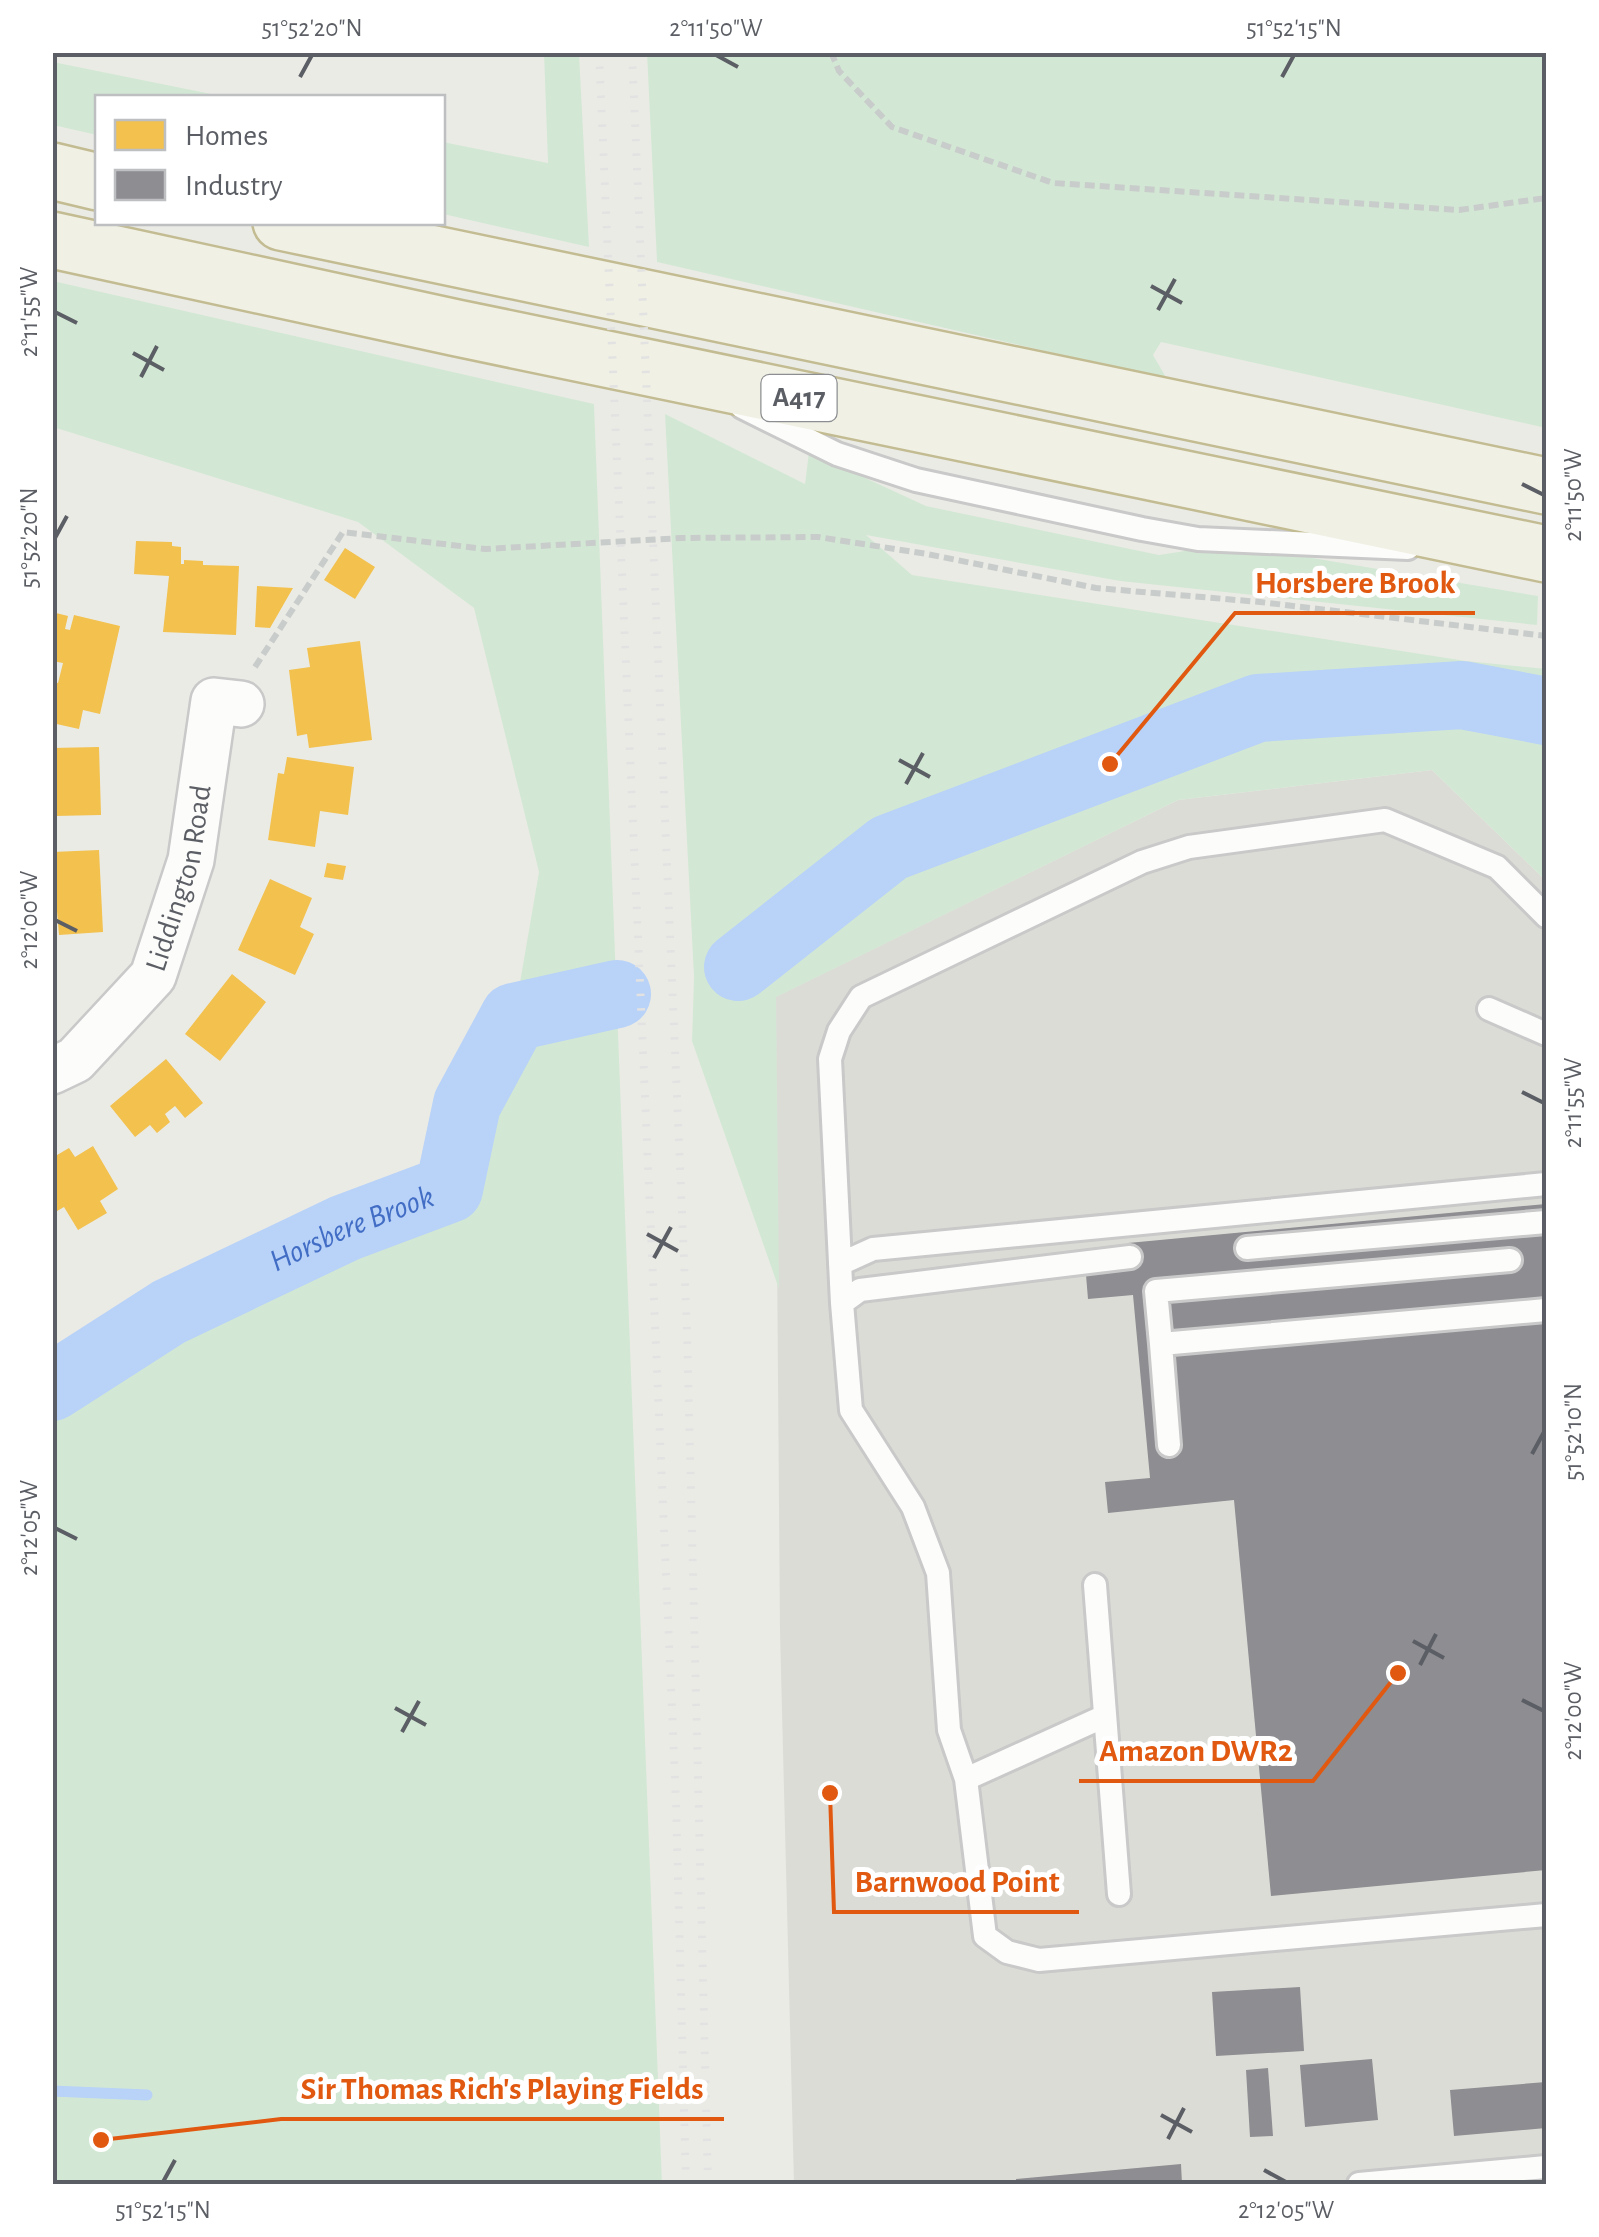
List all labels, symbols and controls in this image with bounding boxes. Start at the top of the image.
text: 51°52'20"N [261,16,363,41]
text: 2°11'50"W [669,16,763,41]
text: 51°52'15"N [1246,16,1342,41]
legend [95,95,445,225]
text: Homes [185,121,268,151]
text: Industry [185,171,283,201]
text: 2°11'55"W [17,266,42,357]
road number: A417 [762,375,836,421]
text: 2°11'50"W [1561,448,1586,542]
text: 51°52'20"N [17,487,42,589]
callout: Horsbere Brook [1235,551,1475,613]
text: Horsbere Brook [1255,567,1455,599]
street label: Liddington Road [141,783,217,975]
text: 2°12'00"W [17,870,42,969]
text: 2°11'55"W [1561,1057,1586,1148]
water label: Horsbere Brook [265,1180,438,1278]
text: 51°52'10"N [1561,1383,1586,1481]
text: 2°12'05"W [17,1479,42,1576]
text: 2°12'00"W [1561,1661,1586,1760]
callout: Amazon DWR2 [1079,1719,1313,1781]
text: Amazon DWR2 [1099,1735,1293,1767]
callout: Barnwood Point [834,1850,1079,1912]
text: Barnwood Point [854,1866,1060,1898]
callout: Sir Thomas Rich's Playing Fields [281,2057,724,2119]
text: Sir Thomas Rich's Playing Fields [301,2073,703,2105]
text: 51°52'15"N [115,2198,211,2223]
text: 2°12'05"W [1238,2198,1335,2223]

